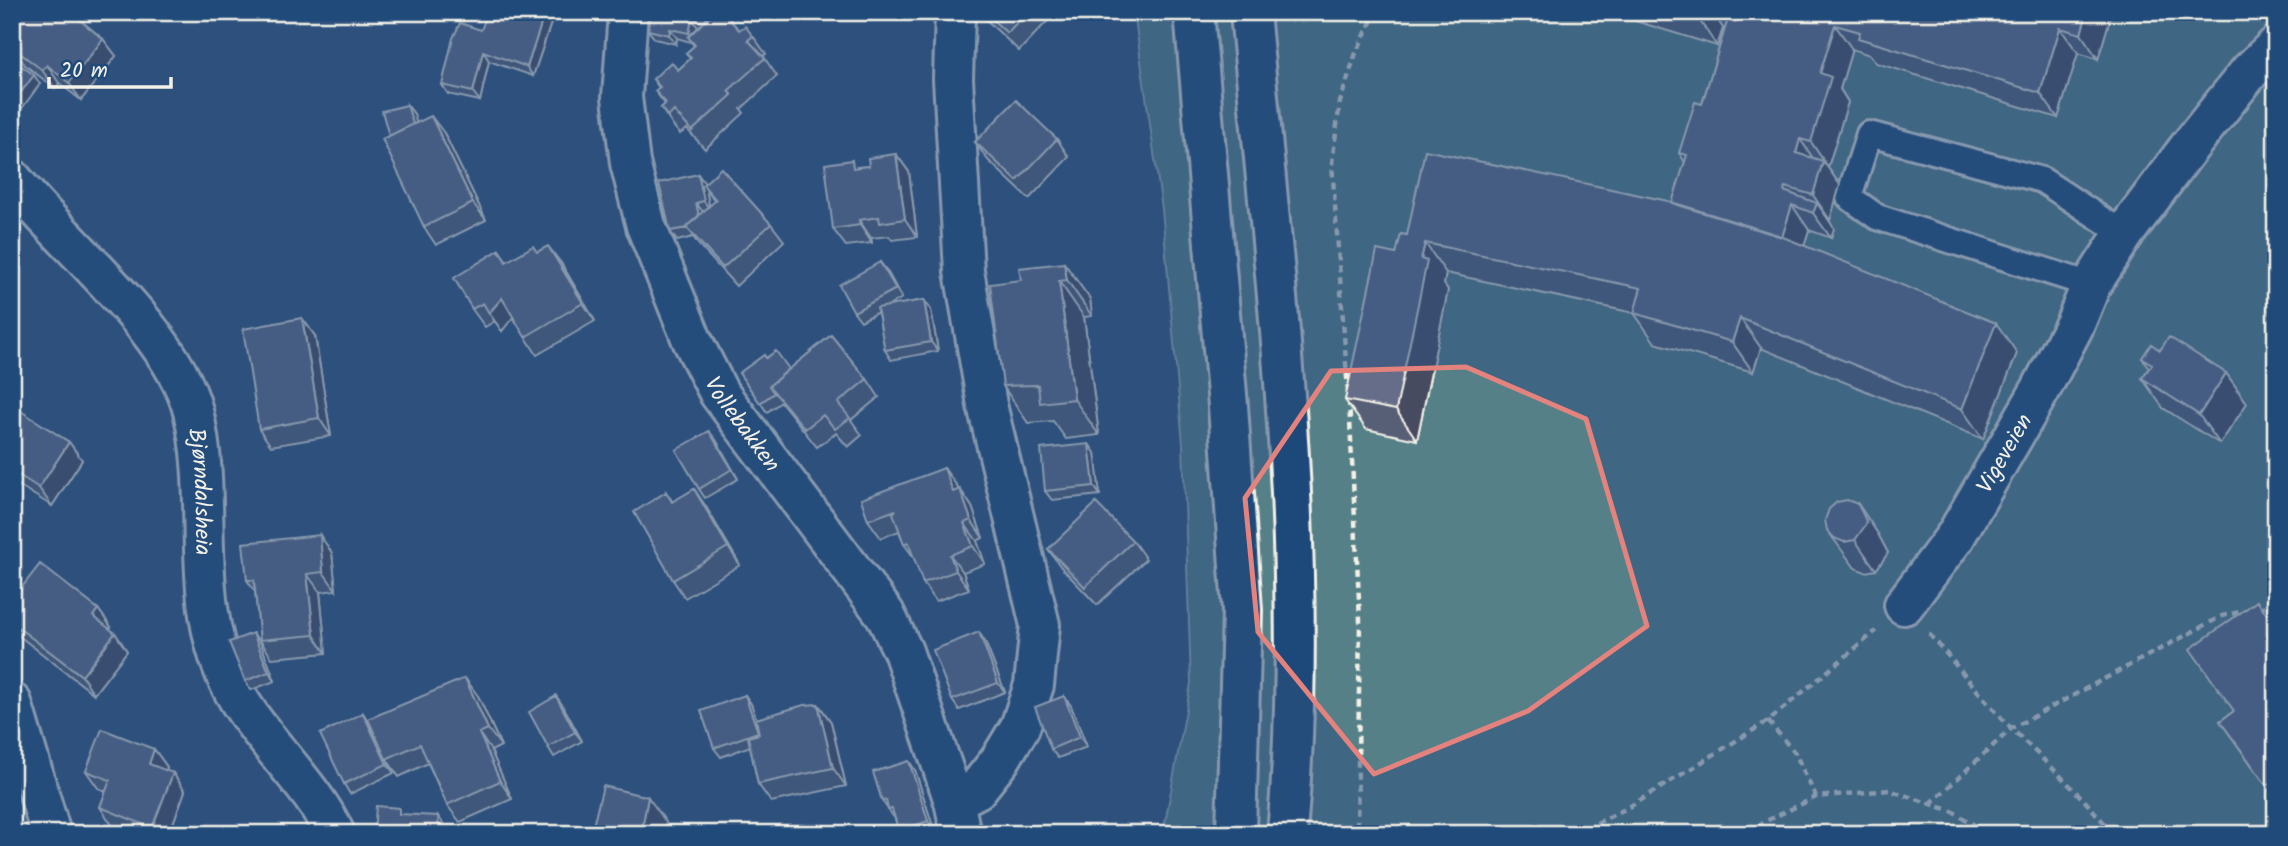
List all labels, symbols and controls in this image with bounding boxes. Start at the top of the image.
scale bar [49,46,172,90]
text: 20 m [60,55,108,88]
street label: Vollebakken [694,371,789,481]
street label: Vigeveien [1968,407,2043,501]
street label: Bjørndalsheia [177,426,220,556]

